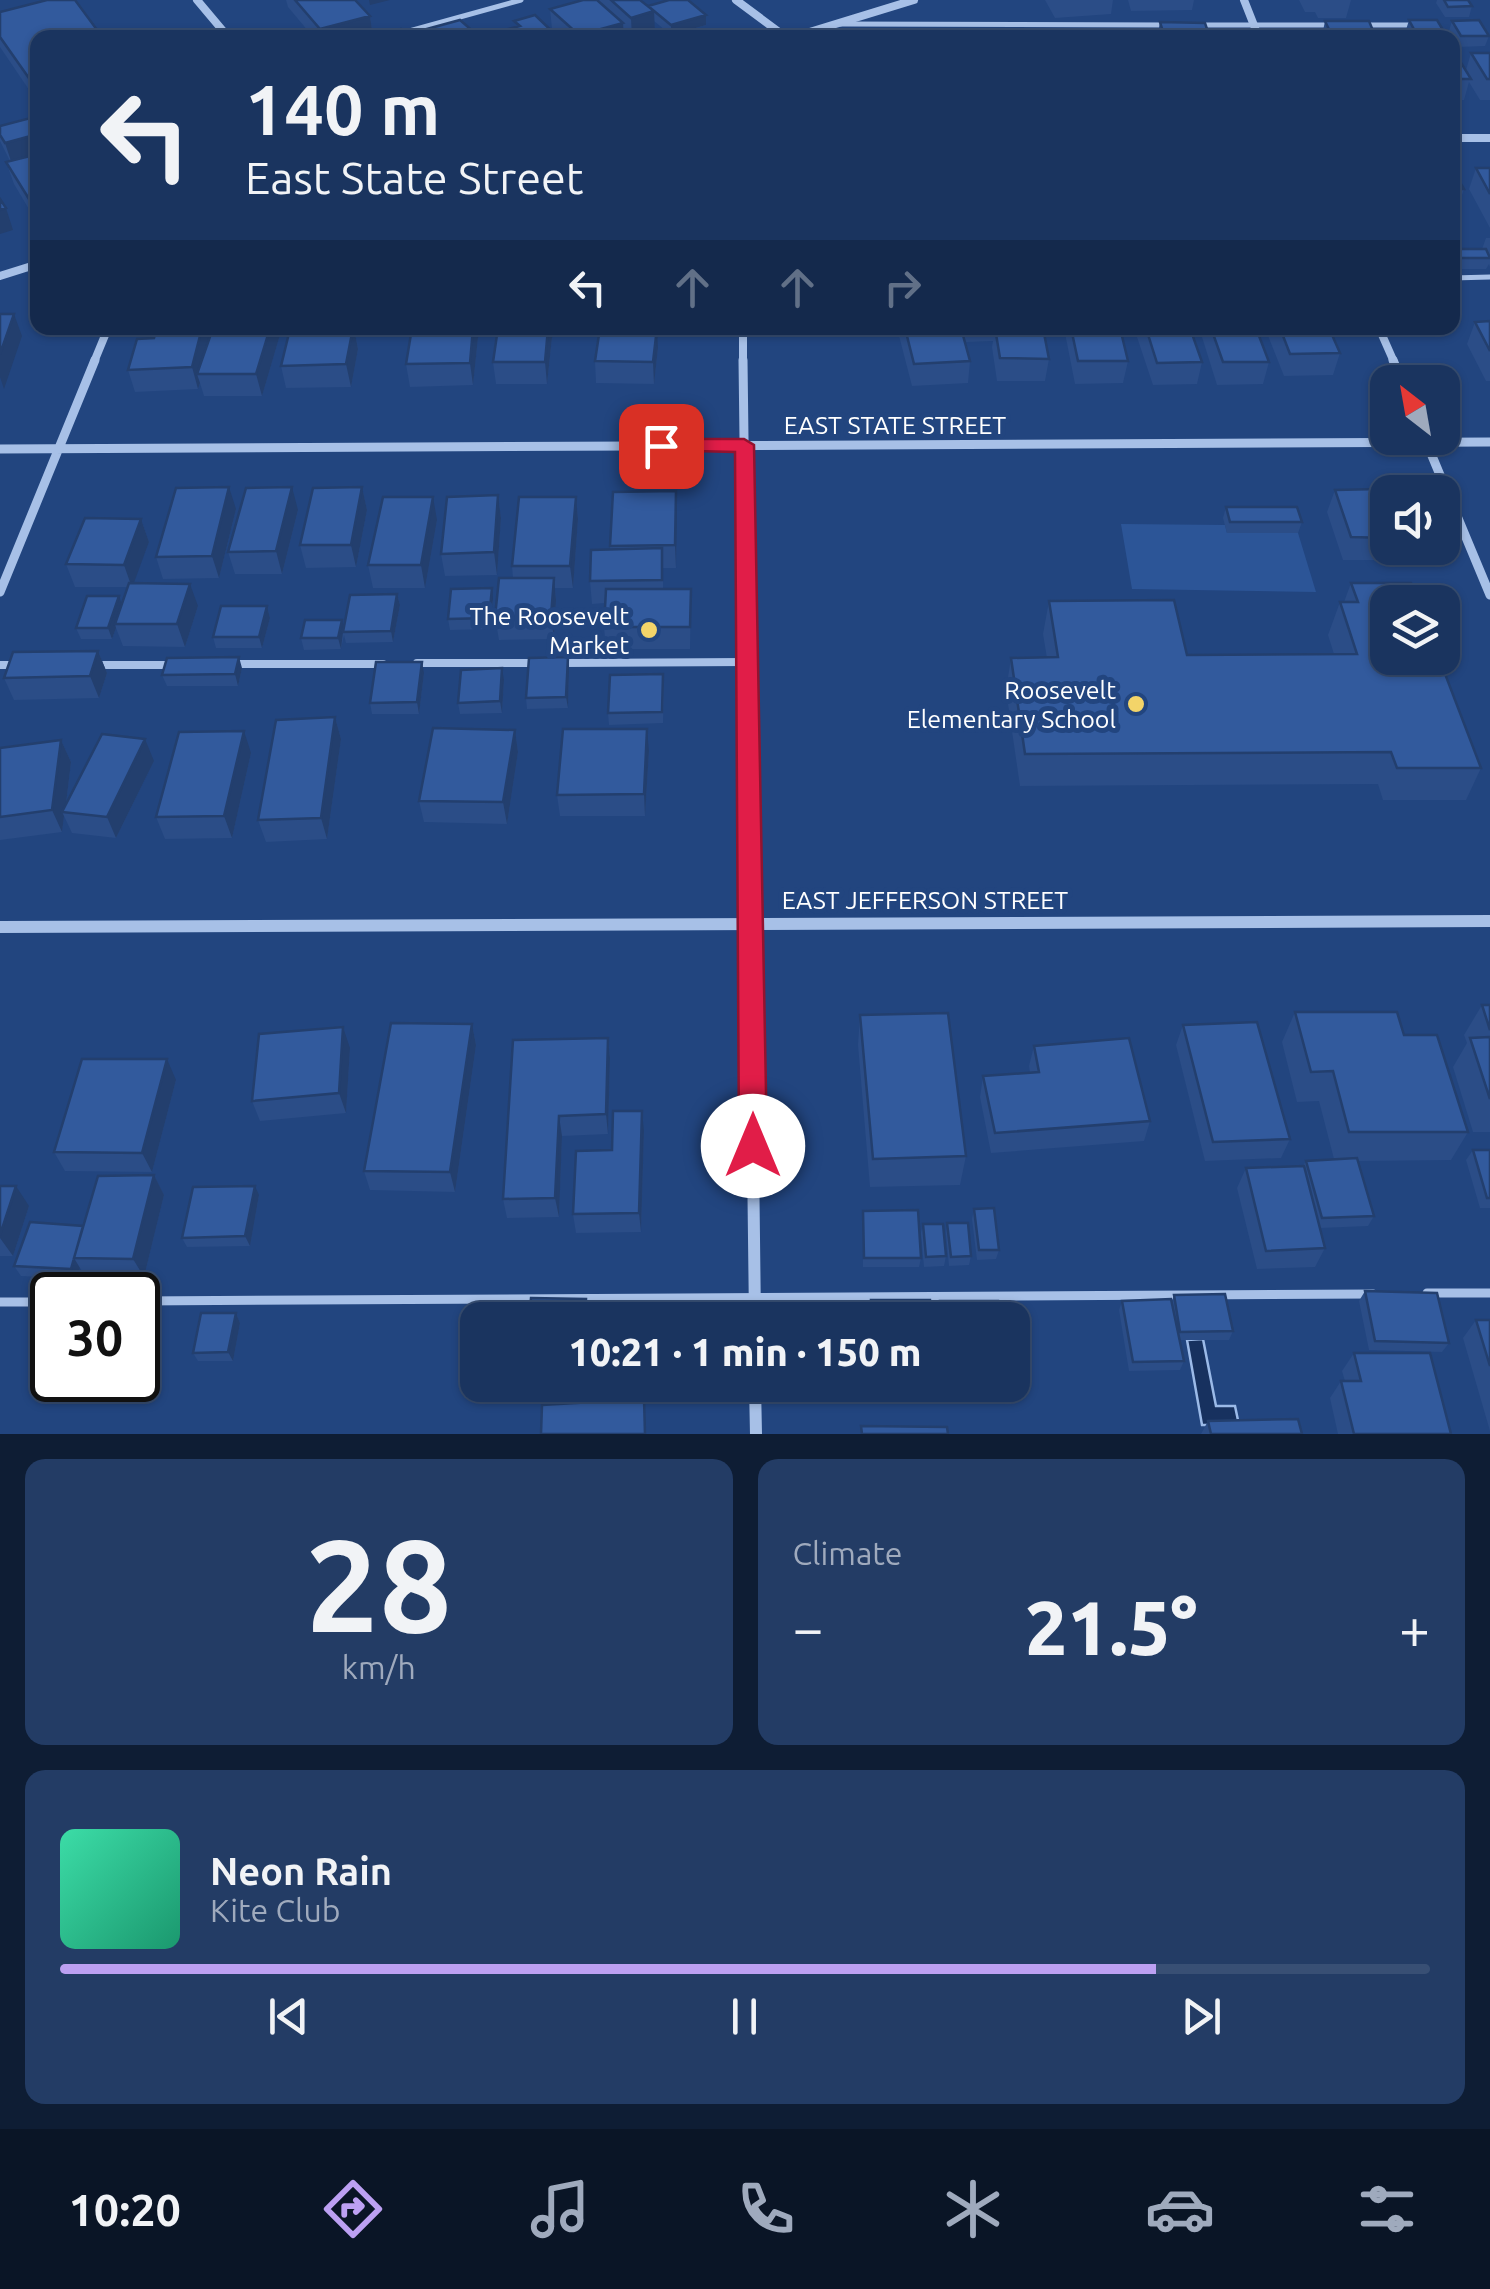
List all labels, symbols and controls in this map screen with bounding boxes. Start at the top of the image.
icon: left [80,70,210,200]
text: 140 m [245,70,440,148]
text: East State Street [245,152,584,203]
icon: left [560,260,615,315]
icon: ahead [665,260,720,315]
icon: ahead [770,260,825,315]
icon: right [875,260,930,315]
north arrow [1370,365,1460,455]
map controls [1370,365,1460,675]
pin [619,404,704,489]
street label: EAST STATE STREET [784,411,1006,439]
icon: arrive [634,419,689,474]
button: sound [1370,475,1460,565]
button: layers [1370,585,1460,675]
place label: The Roosevelt Market [470,602,629,659]
marker: The Roosevelt Market [638,619,660,641]
place label: Roosevelt Elementary School [907,676,1116,733]
marker: Roosevelt Elementary School [1125,693,1147,715]
street label: EAST JEFFERSON STREET [782,886,1068,914]
position arrow [701,1094,805,1198]
speed limit sign: 30 [30,1272,160,1402]
text: 10:21 · 1 min · 150 m [568,1331,922,1373]
text: 28 [305,1511,452,1657]
text: Climate [793,1535,903,1571]
text: 21.5° [1025,1585,1198,1669]
text: − [793,1597,824,1658]
text: + [1399,1597,1430,1658]
text: km/h [342,1649,416,1685]
text: Neon Rain [210,1850,392,1892]
text: Kite Club [210,1892,340,1928]
icon: previous [261,1989,316,2044]
icon: pause [717,1989,772,2044]
icon: next [1174,1989,1229,2044]
icon: directions [318,2174,388,2244]
icon: music [525,2174,595,2244]
icon: phone [731,2174,801,2244]
icon: climate [938,2174,1008,2244]
icon: car [1145,2174,1215,2244]
icon: filters [1352,2174,1422,2244]
text: 10:20 [68,2184,181,2235]

